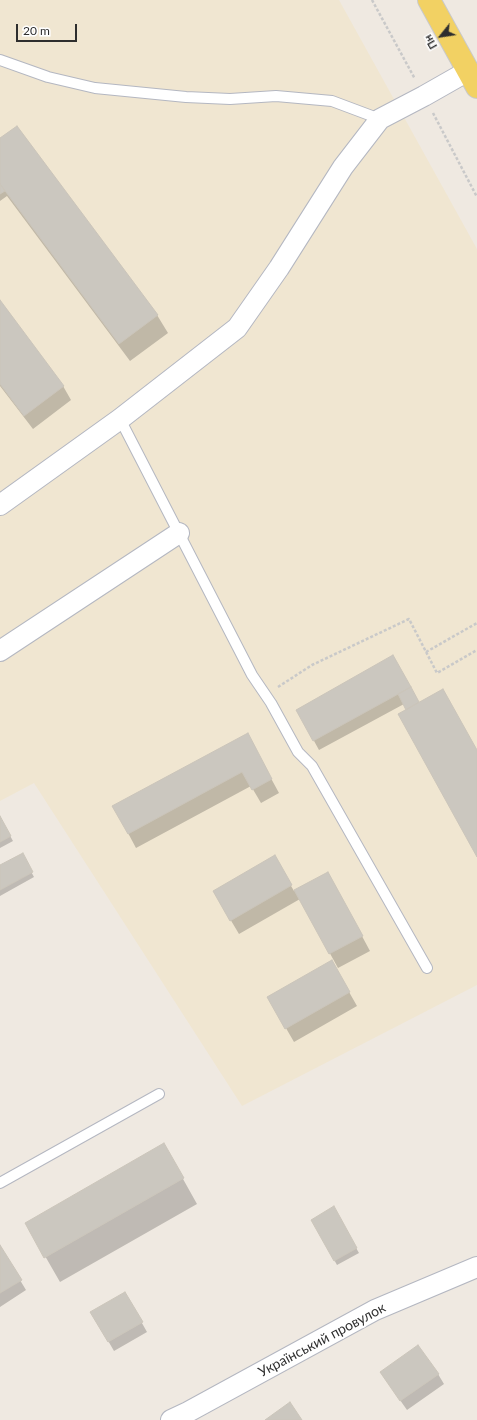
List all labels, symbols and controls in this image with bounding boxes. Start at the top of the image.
scale bar [18,16,79,42]
north arrow [421,16,461,56]
text: 20 m [23,23,50,38]
text: Пн [421,33,439,52]
street label: Український провулок [255,1299,389,1381]

